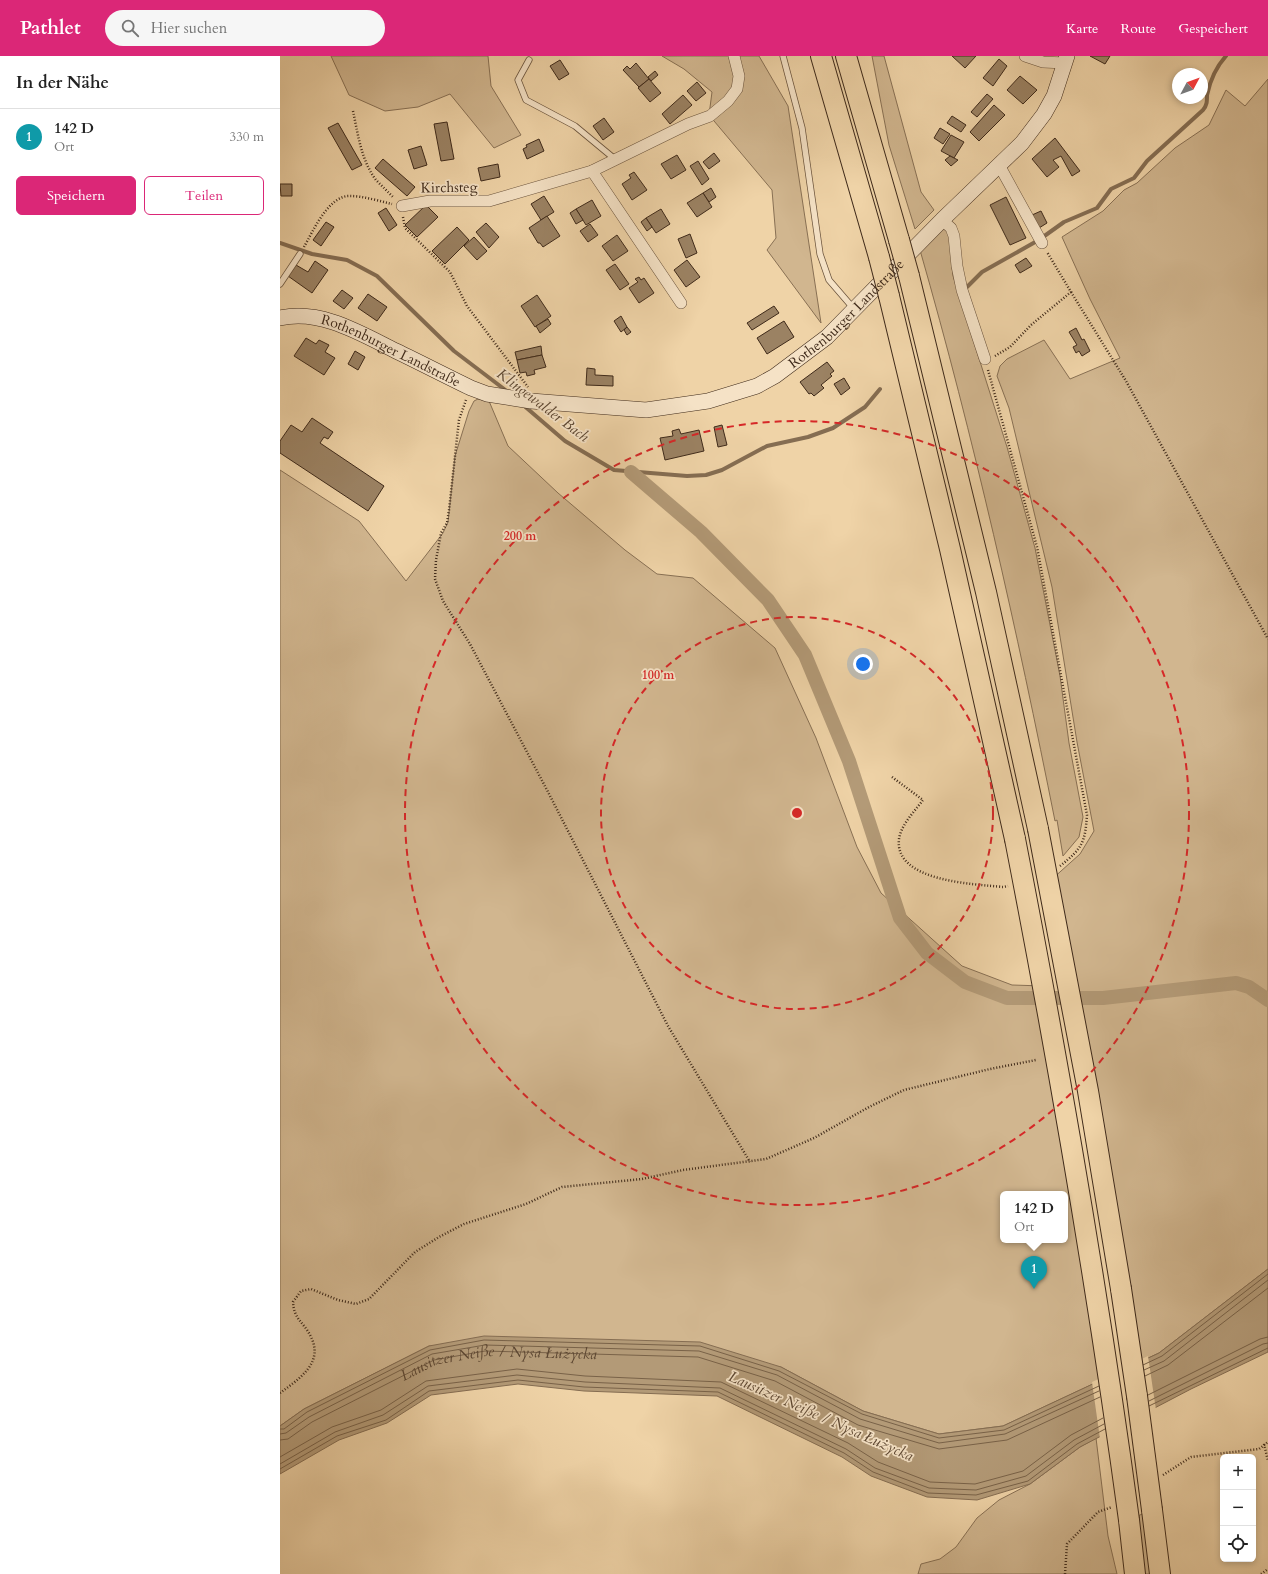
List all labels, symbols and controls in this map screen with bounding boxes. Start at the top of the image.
search box [105,10,385,46]
text: Pathlet [20,15,81,41]
icon: search [119,17,141,39]
text: Hier suchen [151,18,227,38]
text: Karte [1066,19,1098,38]
text: Route [1120,19,1156,38]
text: Gespeichert [1178,19,1248,38]
north arrow [1172,68,1208,104]
text: In der Nähe [16,71,109,94]
text: 142 D [54,118,94,138]
text: 1 [26,128,32,146]
text: 330 m [230,128,264,146]
text: Ort [54,138,74,156]
button: Speichern [16,176,136,215]
button: Teilen [144,176,264,215]
street label: Kirchsteg [420,178,478,197]
street label: Rothenburger Landstraße [785,255,908,373]
street label: Rothenburger Landstraße [319,310,464,391]
water label: Klingewalder Bach [493,364,594,447]
text: 200 m [504,528,537,544]
your location [853,654,873,674]
text: 100 m [642,667,675,683]
centre of rings [790,806,804,820]
popup [1000,1191,1068,1243]
text: 142 D [1014,1198,1054,1218]
text: Ort [1014,1218,1034,1236]
pin: 1 [1021,1256,1047,1289]
water label: Lausitzer Neiße / Nysa Łużycka [397,1340,598,1385]
water label: Lausitzer Neiße / Nysa Łużycka [726,1366,917,1466]
map controls [1220,1454,1256,1562]
button: + [1220,1454,1256,1490]
button: − [1220,1490,1256,1526]
button: locate [1220,1526,1256,1562]

